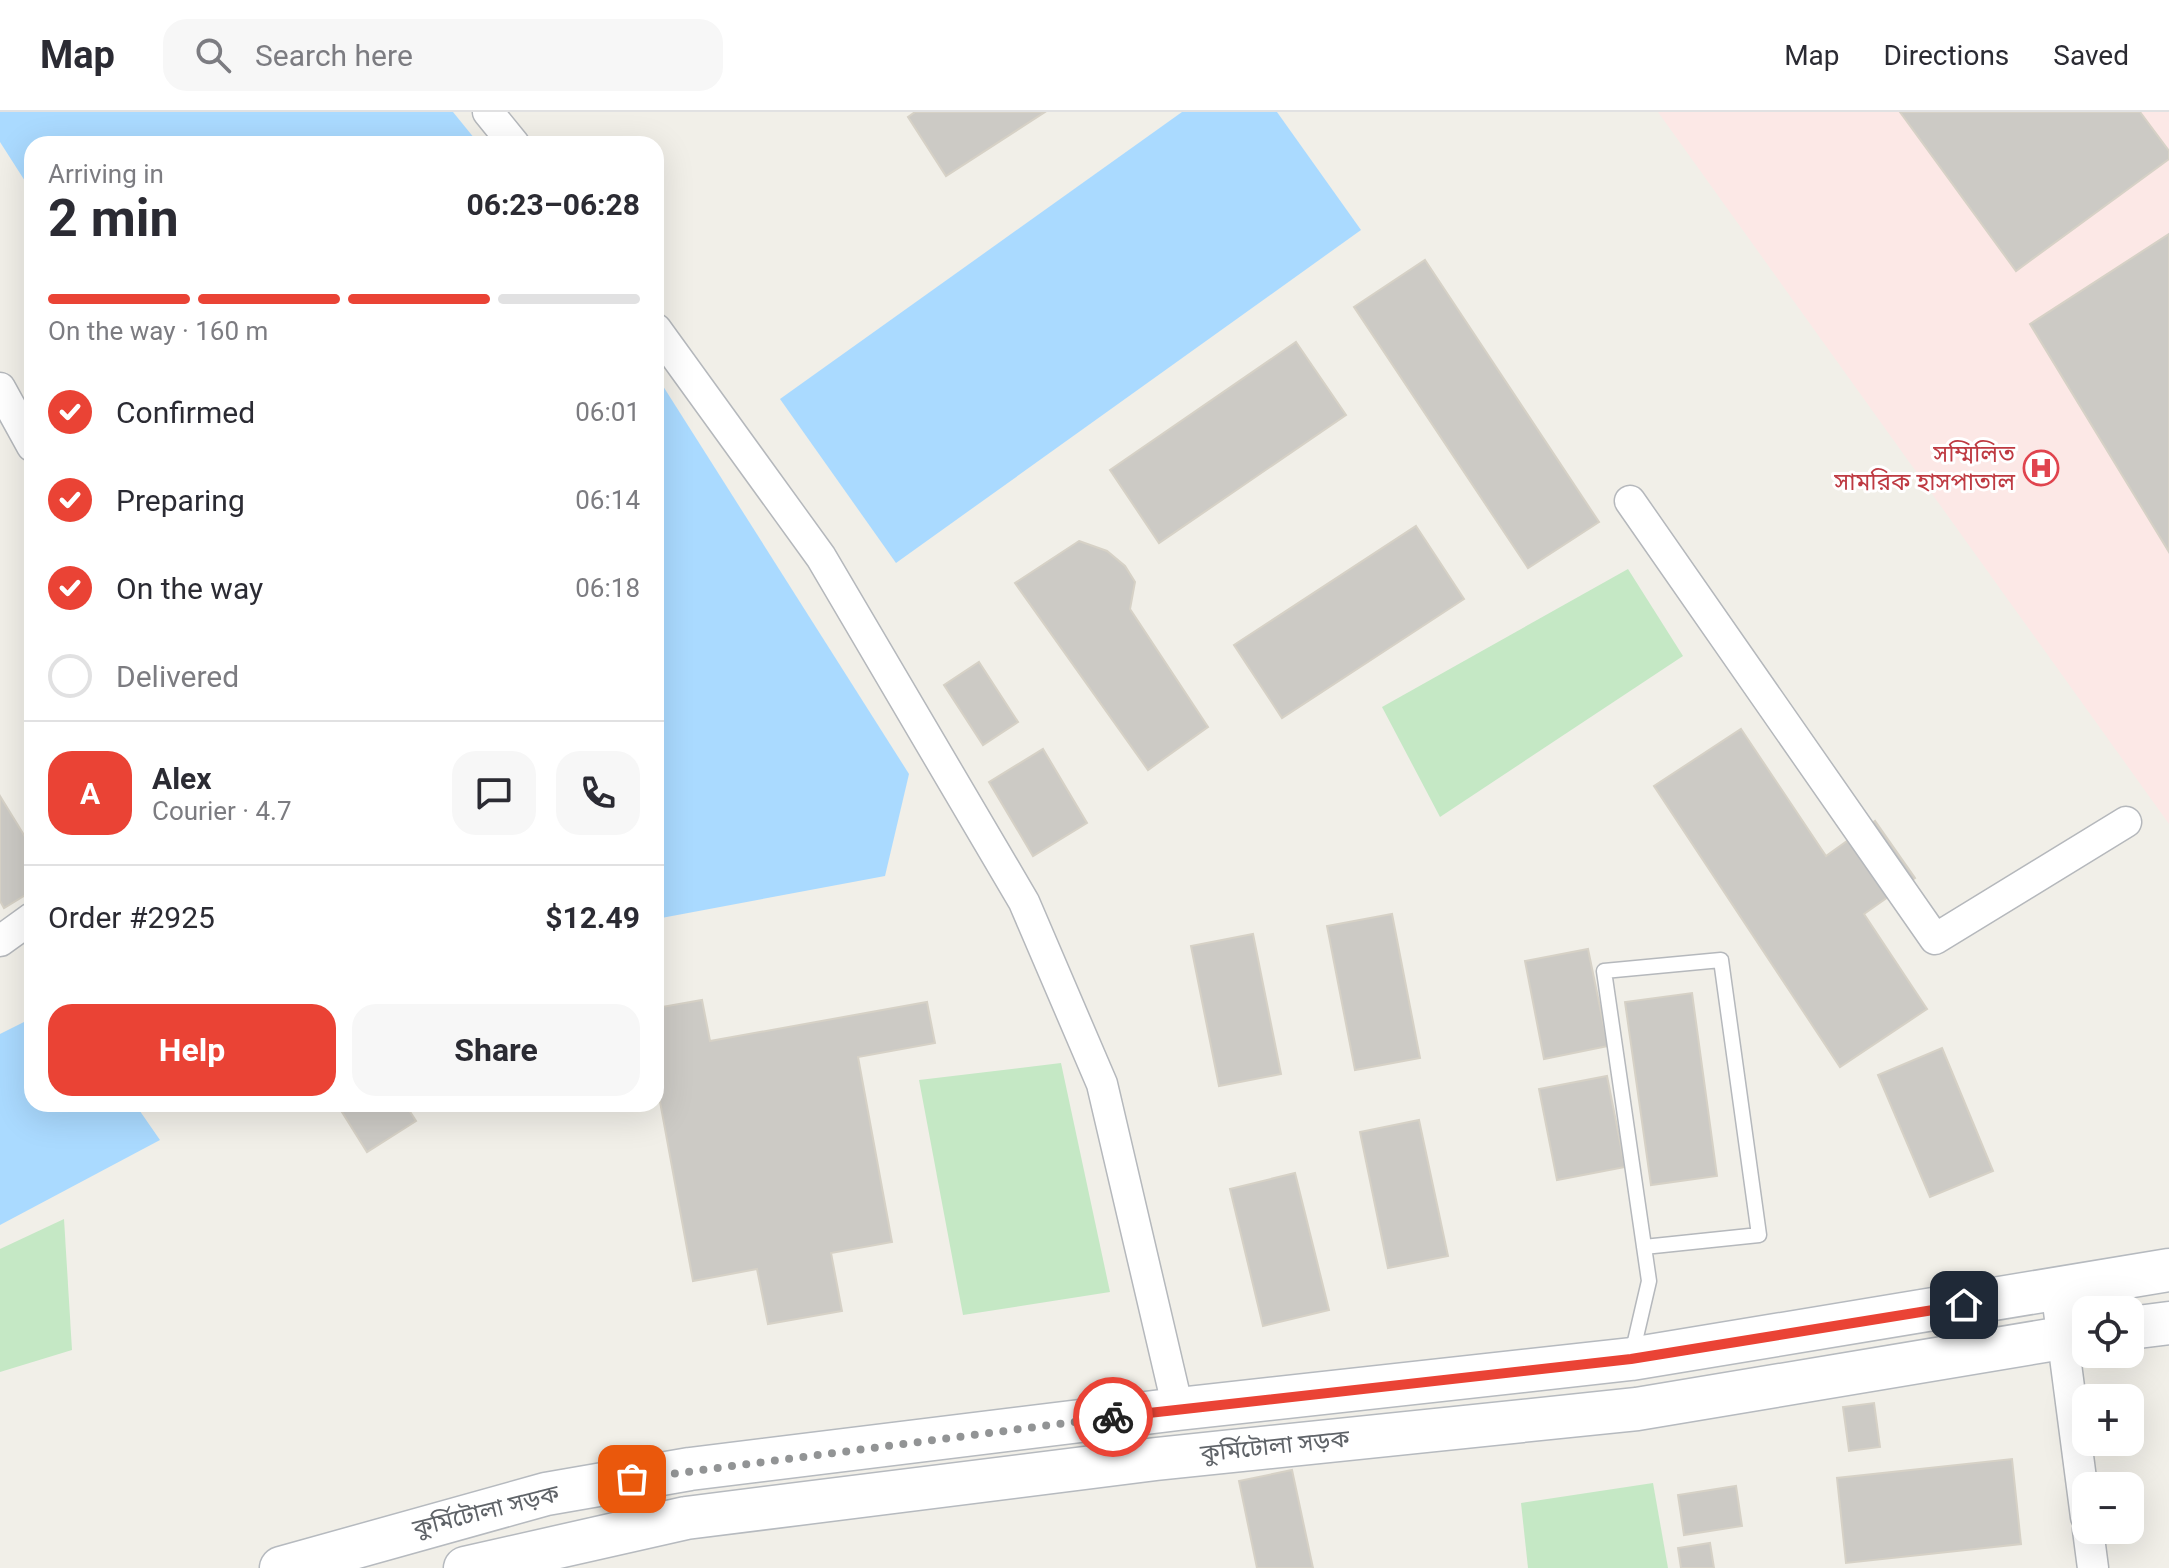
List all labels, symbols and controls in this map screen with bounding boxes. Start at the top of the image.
search box [163,19,723,91]
text: Map [40,33,115,77]
icon: search [191,33,235,77]
text: Search here [255,38,413,73]
text: Map [1784,39,1840,72]
text: Directions [1884,39,2009,72]
text: Saved [2053,39,2129,72]
text: Arriving in [48,159,164,189]
text: 06:23–06:28 [466,187,640,222]
text: 2 min [48,188,179,249]
text: On the way · 160 m [48,316,268,346]
icon: check [48,390,92,434]
text: Confirmed [116,395,255,430]
text: 06:01 [575,397,640,427]
place label: সম্মিলিত সামরিক হাসপাতাল [1833,440,2016,496]
hospital icon: সম্মিলিত সামরিক হাসপাতাল [2022,449,2060,487]
icon: check [48,478,92,522]
text: Preparing [116,483,245,518]
text: 06:14 [575,485,640,515]
icon: check [48,566,92,610]
text: On the way [116,571,263,606]
text: 06:18 [575,573,640,603]
text: Delivered [116,659,239,694]
button: chat [452,751,536,835]
button: phone [556,751,640,835]
text: Alex [152,761,212,796]
text: A [80,776,100,811]
text: Courier · 4.7 [152,796,292,826]
text: Order #2925 [48,900,215,935]
text: $12.49 [545,900,640,935]
button: Help [48,1004,336,1096]
button: Share [352,1004,640,1096]
pin [1930,1271,1998,1339]
icon: home [1942,1283,1986,1327]
map controls [2072,1296,2144,1544]
button: locate [2072,1296,2144,1368]
courier [1073,1377,1153,1457]
button: + [2072,1384,2144,1456]
icon: bike [1091,1395,1135,1439]
street label: কুর্মিটোলা সড়ক [1198,1423,1352,1468]
pin [598,1445,666,1513]
icon: bag [610,1457,654,1501]
button: − [2072,1472,2144,1544]
street label: কুর্মিটোলা সড়ক [409,1478,563,1543]

